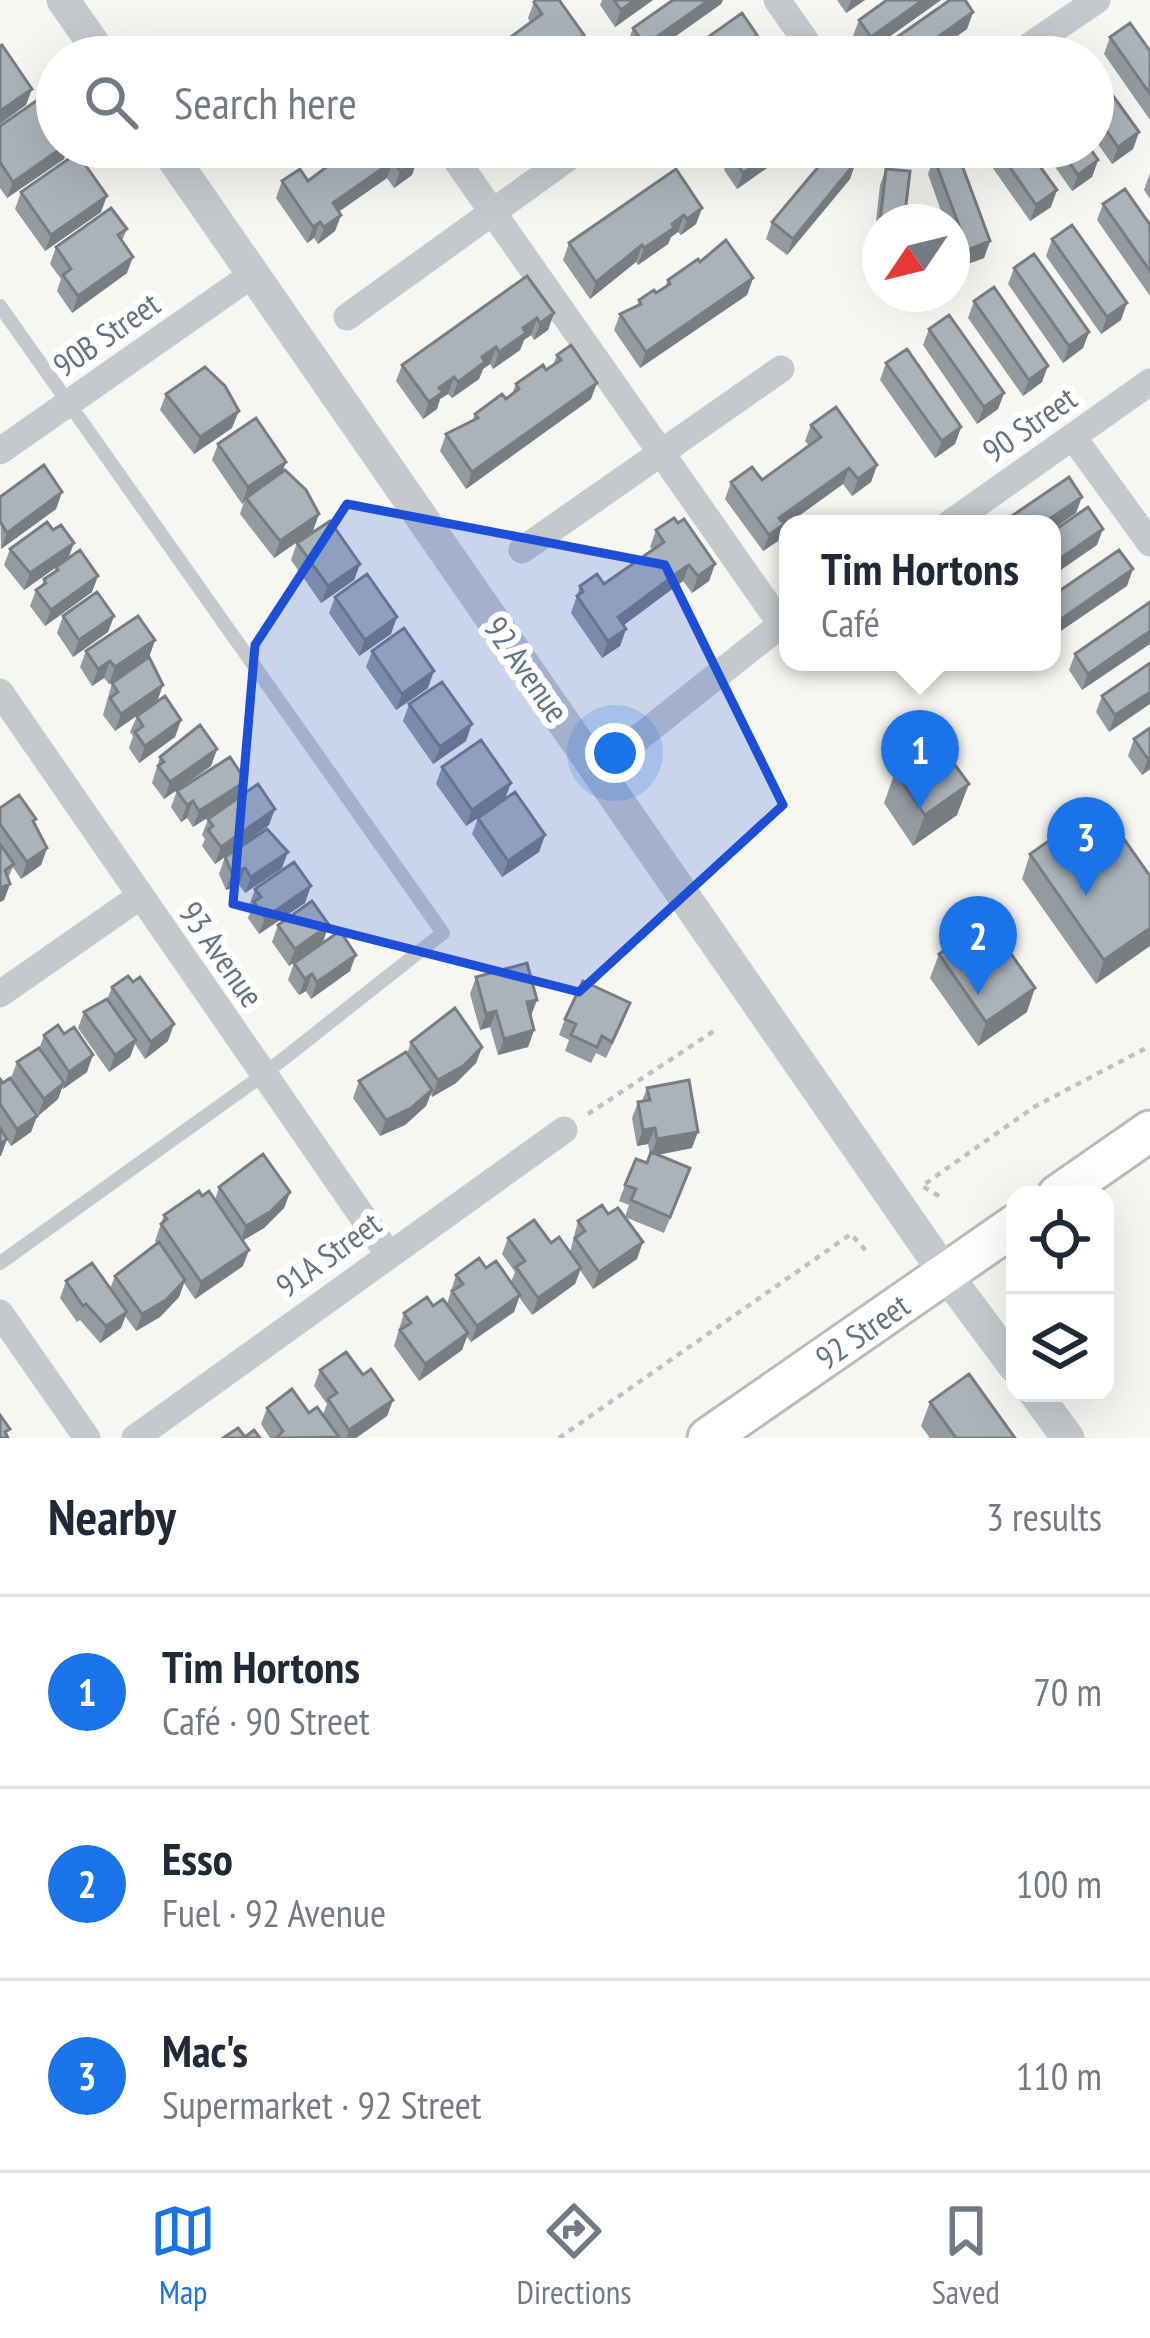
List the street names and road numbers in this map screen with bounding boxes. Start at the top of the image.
street label: 90B Street [44,282,168,386]
street label: 90 Street [974,376,1084,472]
street label: 92 Avenue [475,608,579,730]
street label: 93 Avenue [170,893,274,1015]
street label: 91A Street [267,1201,389,1307]
street label: 92 Street [807,1283,917,1379]

